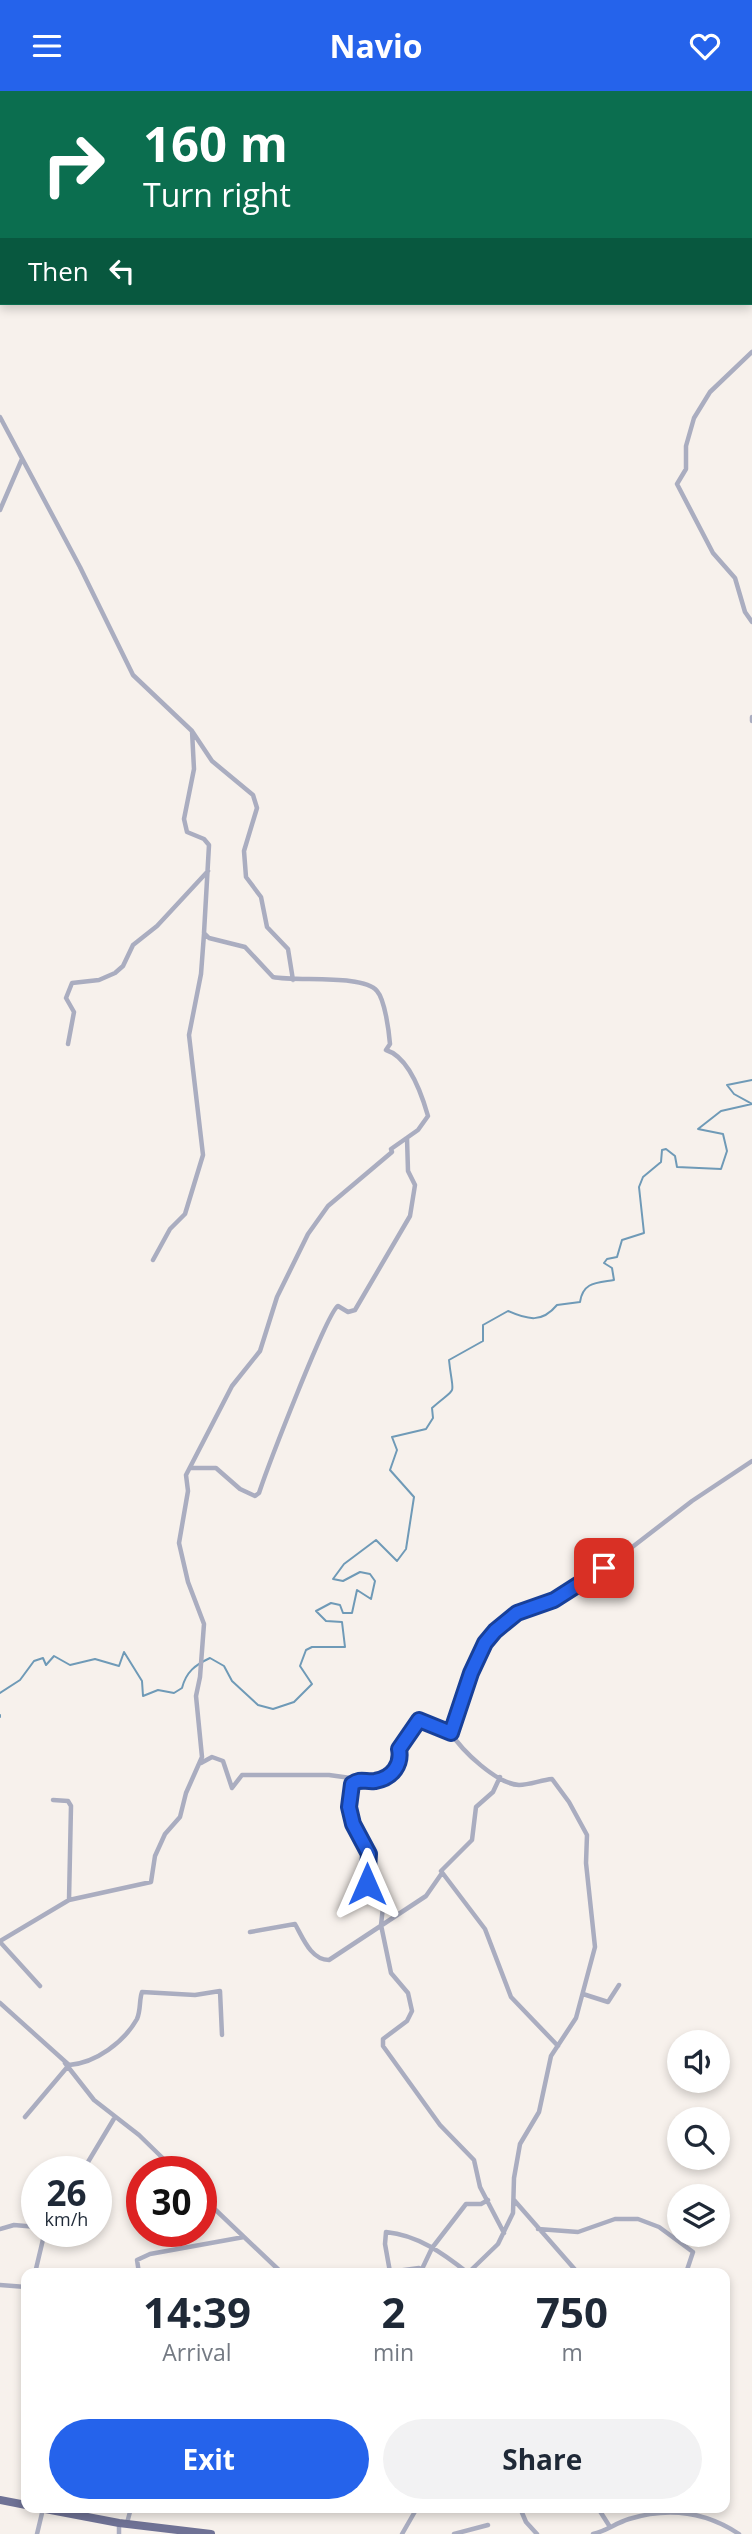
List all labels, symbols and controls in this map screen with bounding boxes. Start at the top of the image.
text: Navio [329,24,423,67]
icon: menu [28,27,66,65]
icon: heart [686,27,724,65]
text: 160 m [143,110,288,176]
icon: right [28,119,119,210]
text: Turn right [143,173,291,216]
icon: left [103,252,141,290]
text: Then [28,253,89,289]
pin [574,1538,634,1598]
icon: arrive [585,1549,623,1587]
position arrow [330,1847,404,1921]
map controls [667,2030,730,2247]
button: sound [667,2030,730,2093]
button: search [667,2107,730,2170]
speed limit sign: 30 [126,2156,217,2247]
text: 26 [46,2169,87,2216]
button: layers [667,2184,730,2247]
text: km/h [45,2207,88,2231]
text: 14:39 [143,2283,251,2340]
text: 2 [381,2283,406,2340]
text: 750 [536,2283,608,2340]
text: Arrival [162,2336,232,2368]
text: min [373,2336,414,2368]
text: m [561,2336,583,2368]
button: Exit [49,2419,369,2499]
button: Share [383,2419,702,2499]

